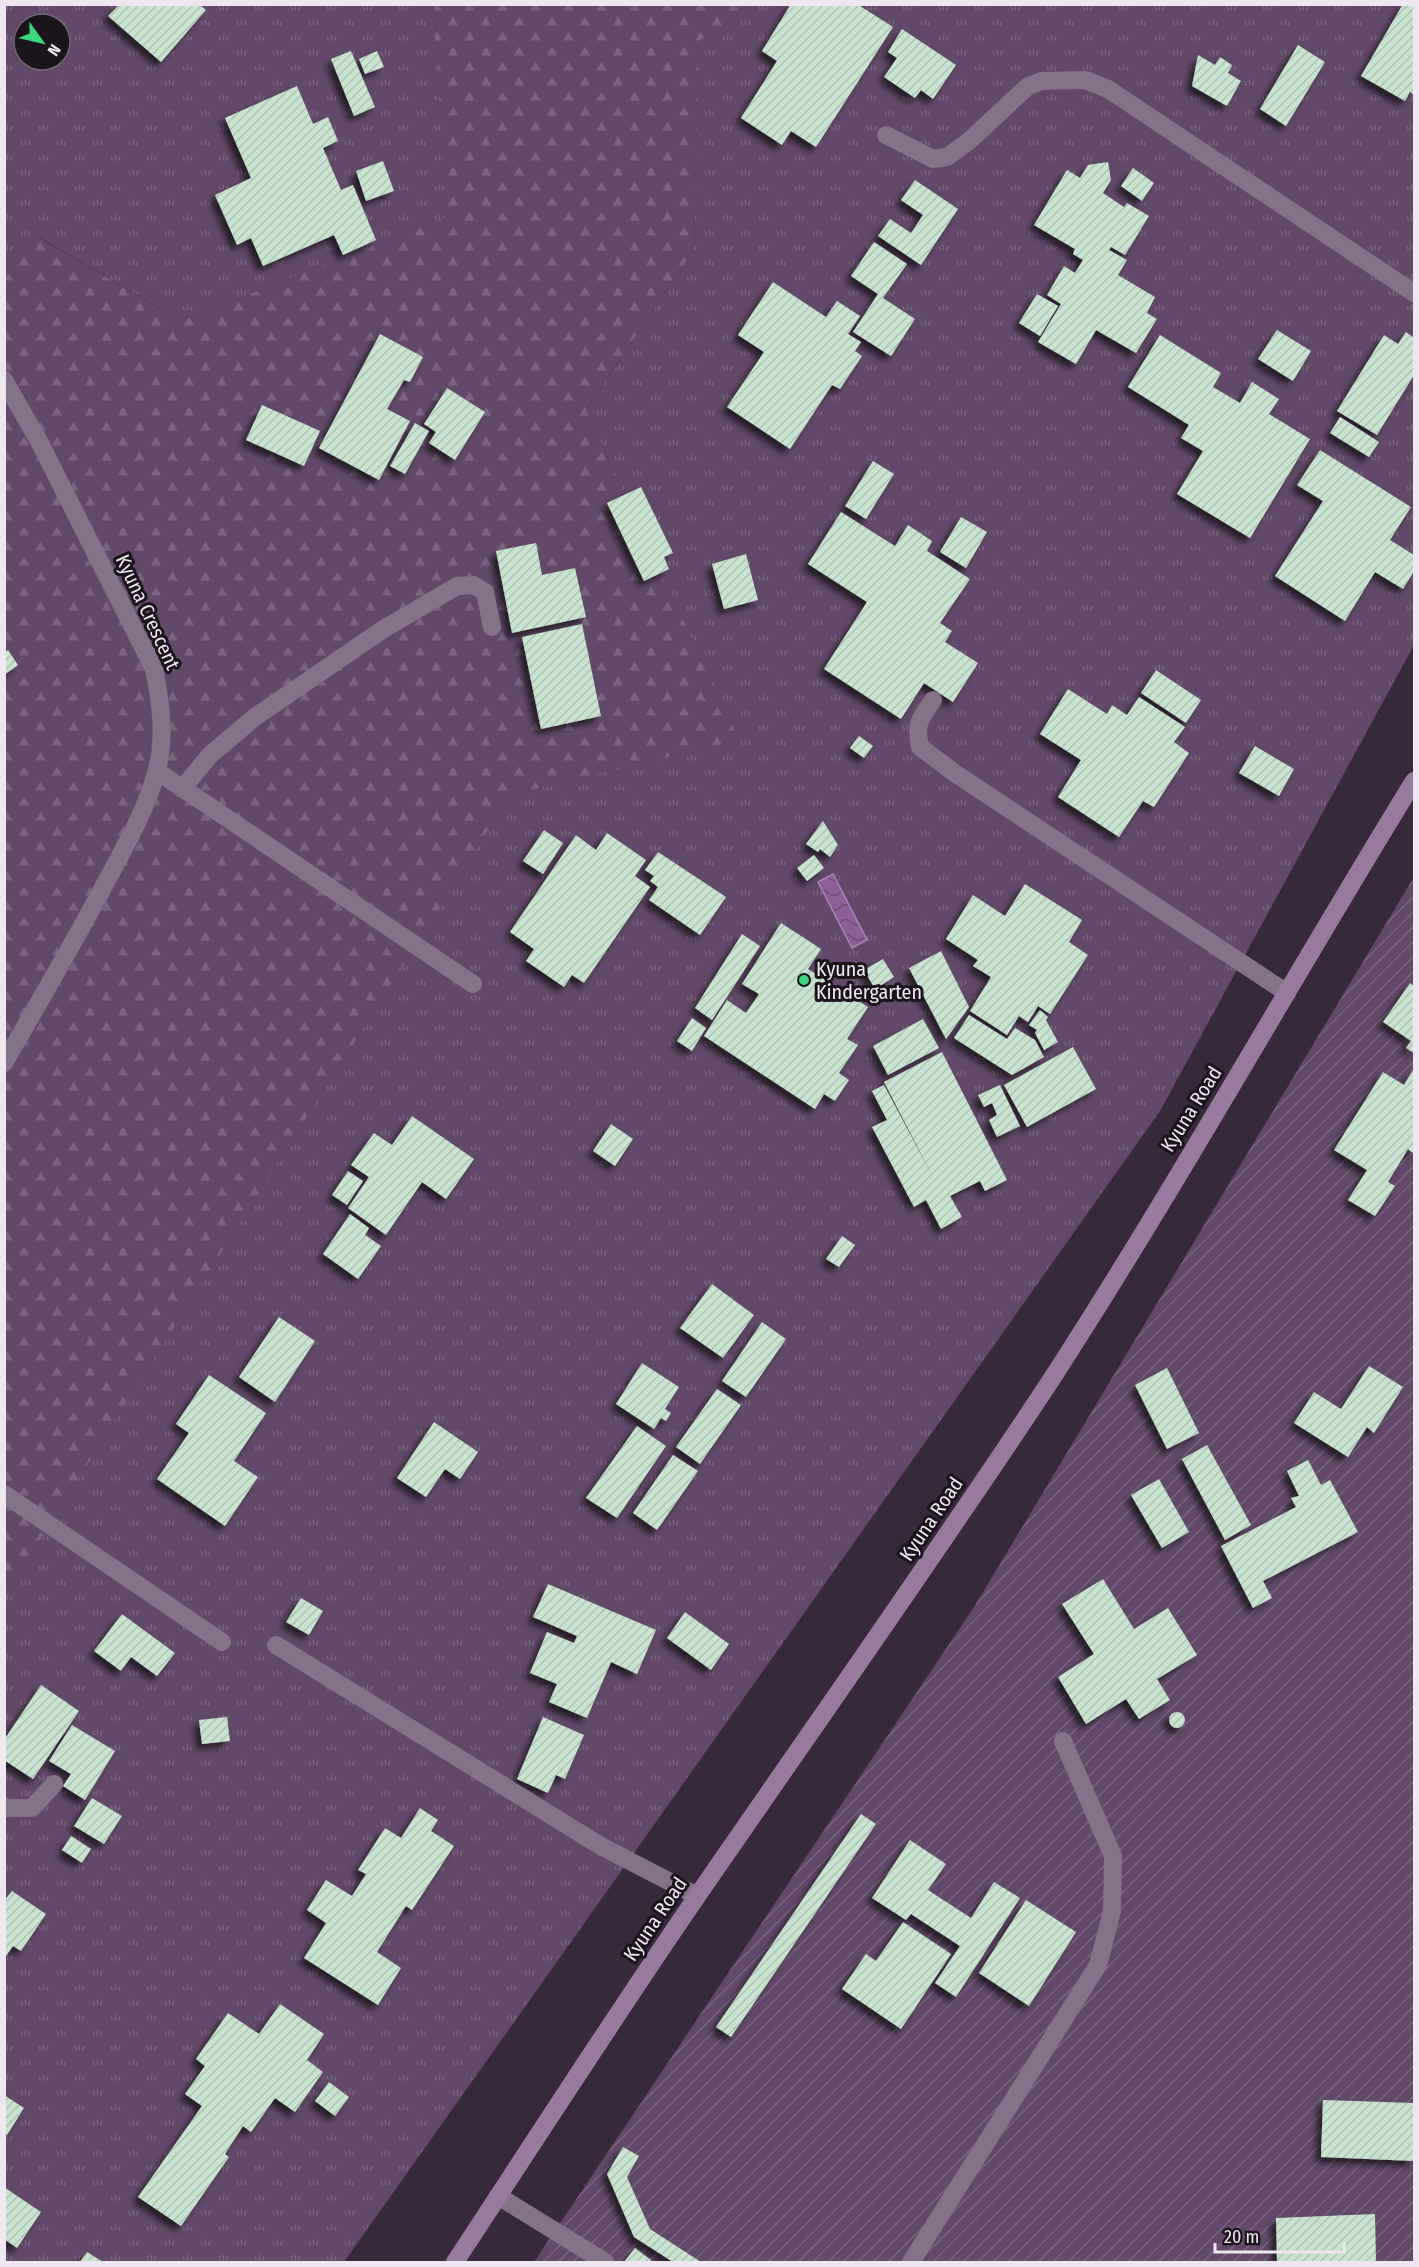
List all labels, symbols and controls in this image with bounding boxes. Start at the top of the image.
north arrow [12,12,72,72]
text: N [43,41,65,59]
street label: Kyuna Crescent [111,550,185,674]
place label: Kyuna Kindergarten [816,957,922,1004]
marker: Kyuna Kindergarten [797,973,811,987]
street label: Kyuna Road [1155,1062,1227,1156]
street label: Kyuna Road [894,1472,968,1566]
street label: Kyuna Road [618,1872,692,1966]
scale bar [1215,2216,1344,2254]
text: 20 m [1224,2226,1259,2248]

